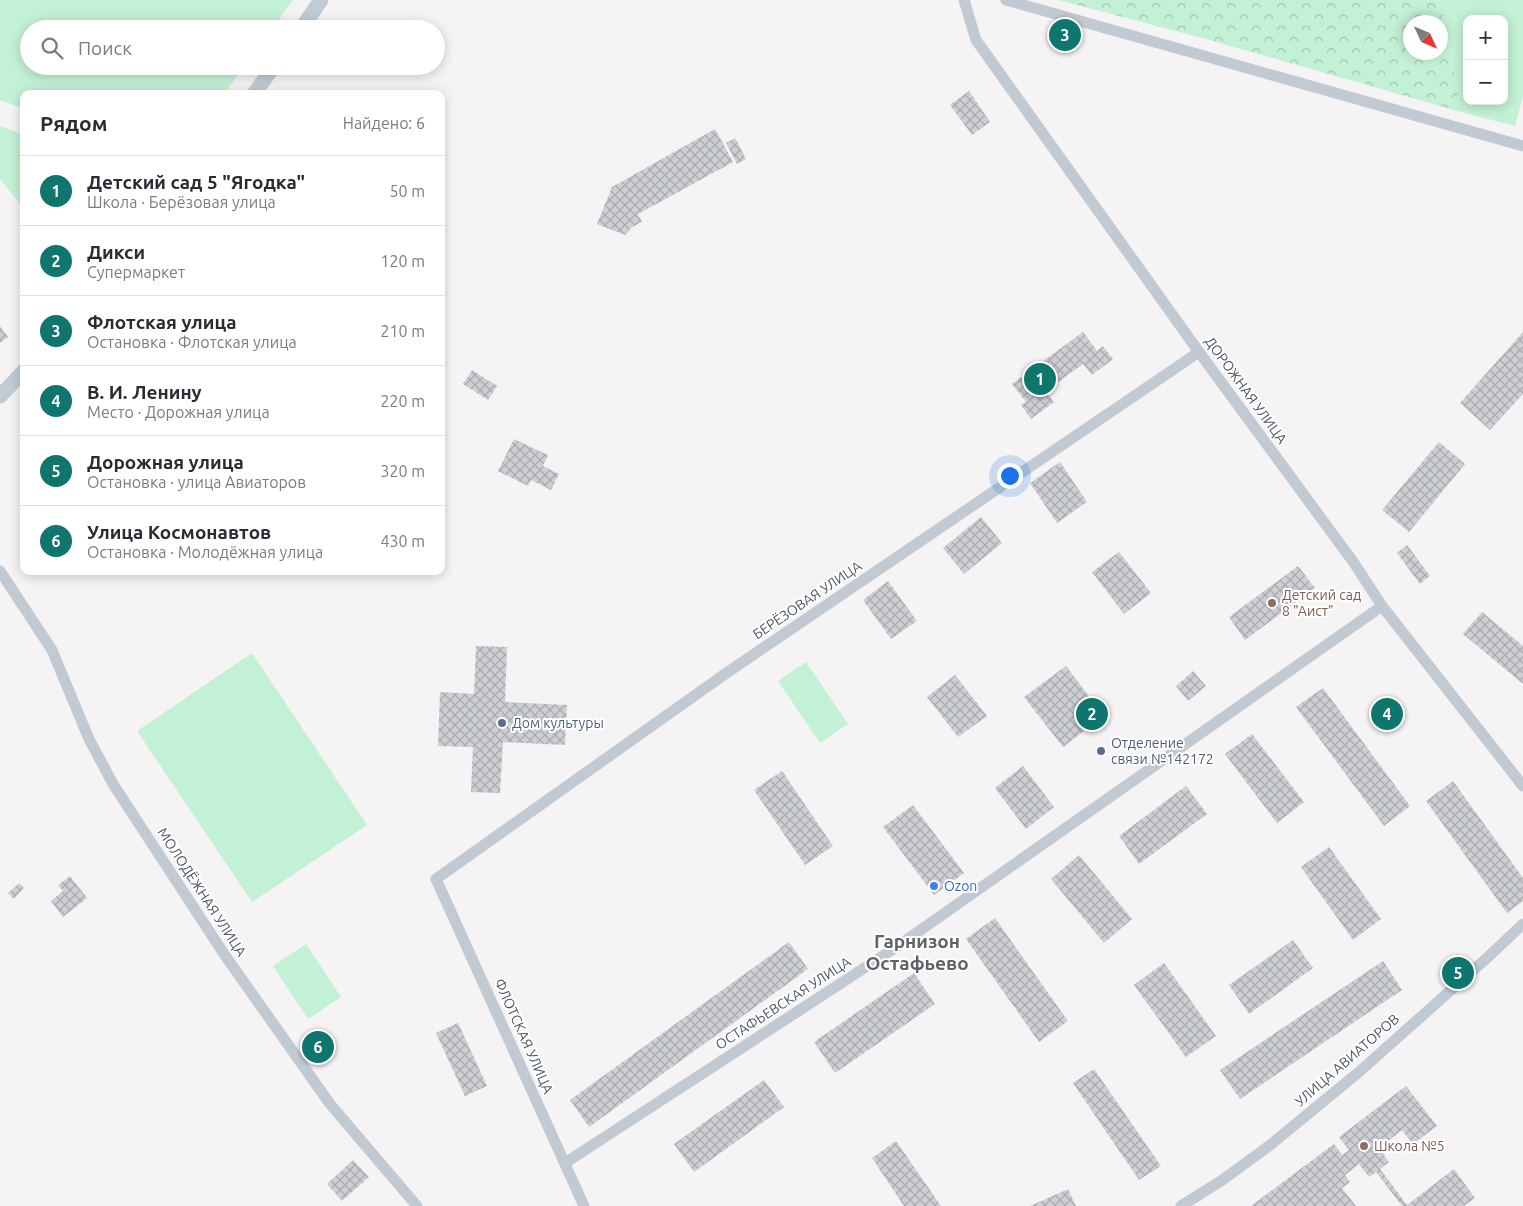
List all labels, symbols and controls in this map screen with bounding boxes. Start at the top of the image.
north arrow [1403,15,1448,60]
map controls [1463,15,1508,105]
button: + [1463,15,1508,60]
pin: 3 [1049,16,1081,54]
search box [20,20,445,75]
icon: search [38,34,66,62]
text: Поиск [78,37,132,59]
button: − [1463,60,1508,105]
text: Рядом [40,111,108,135]
text: Найдено: 6 [343,114,425,132]
text: Детский сад 5 "Ягодка" [87,171,305,193]
text: 1 [51,182,61,200]
text: 50 m [389,182,425,200]
text: Школа · Берёзовая улица [87,193,276,211]
text: Дикси [87,241,145,263]
text: 2 [51,252,61,270]
text: 120 m [380,252,425,270]
text: Супермаркет [87,263,185,281]
text: Флотская улица [87,311,237,333]
text: 3 [51,322,61,340]
text: 210 m [380,322,425,340]
text: Остановка · Флотская улица [87,333,297,351]
street label: ДОРОЖНАЯ УЛИЦА [1202,333,1290,447]
pin: 1 [1024,360,1056,398]
text: В. И. Ленину [87,381,202,403]
text: 4 [51,392,61,410]
text: 220 m [380,392,425,410]
text: Место · Дорожная улица [87,403,270,421]
text: Дорожная улица [87,451,244,473]
text: 5 [51,462,61,480]
text: 320 m [380,462,425,480]
your location [997,463,1023,489]
text: Остановка · улица Авиаторов [87,473,306,491]
text: Улица Космонавтов [87,521,271,543]
text: 6 [51,532,61,550]
text: 430 m [380,532,425,550]
text: Остановка · Молодёжная улица [87,543,323,561]
street label: БЕРЁЗОВАЯ УЛИЦА [750,558,864,642]
place label: Детский сад 8 "Аист" [1282,587,1361,619]
marker: Детский сад 8 "Аист" [1266,597,1278,609]
pin: 2 [1076,695,1108,733]
pin: 4 [1371,695,1403,733]
place label: Дом культуры [512,715,604,731]
marker: Дом культуры [496,717,508,729]
place label: Отделение связи №142172 [1111,735,1214,767]
marker: Отделение связи №142172 [1095,745,1107,757]
street label: МОЛОДЁЖНАЯ УЛИЦА [154,825,250,959]
place label: Ozon [944,878,977,894]
marker: Ozon [928,880,940,892]
district label: Гарнизон Остафьево [865,930,969,974]
street label: ОСТАФЬЕВСКАЯ УЛИЦА [712,953,854,1053]
pin: 5 [1442,954,1474,992]
street label: ФЛОТСКАЯ УЛИЦА [491,976,557,1096]
street label: УЛИЦА АВИАТОРОВ [1292,1010,1402,1109]
pin: 6 [302,1028,334,1066]
place label: Школа №5 [1374,1138,1445,1154]
marker: Школа №5 [1358,1140,1370,1152]

